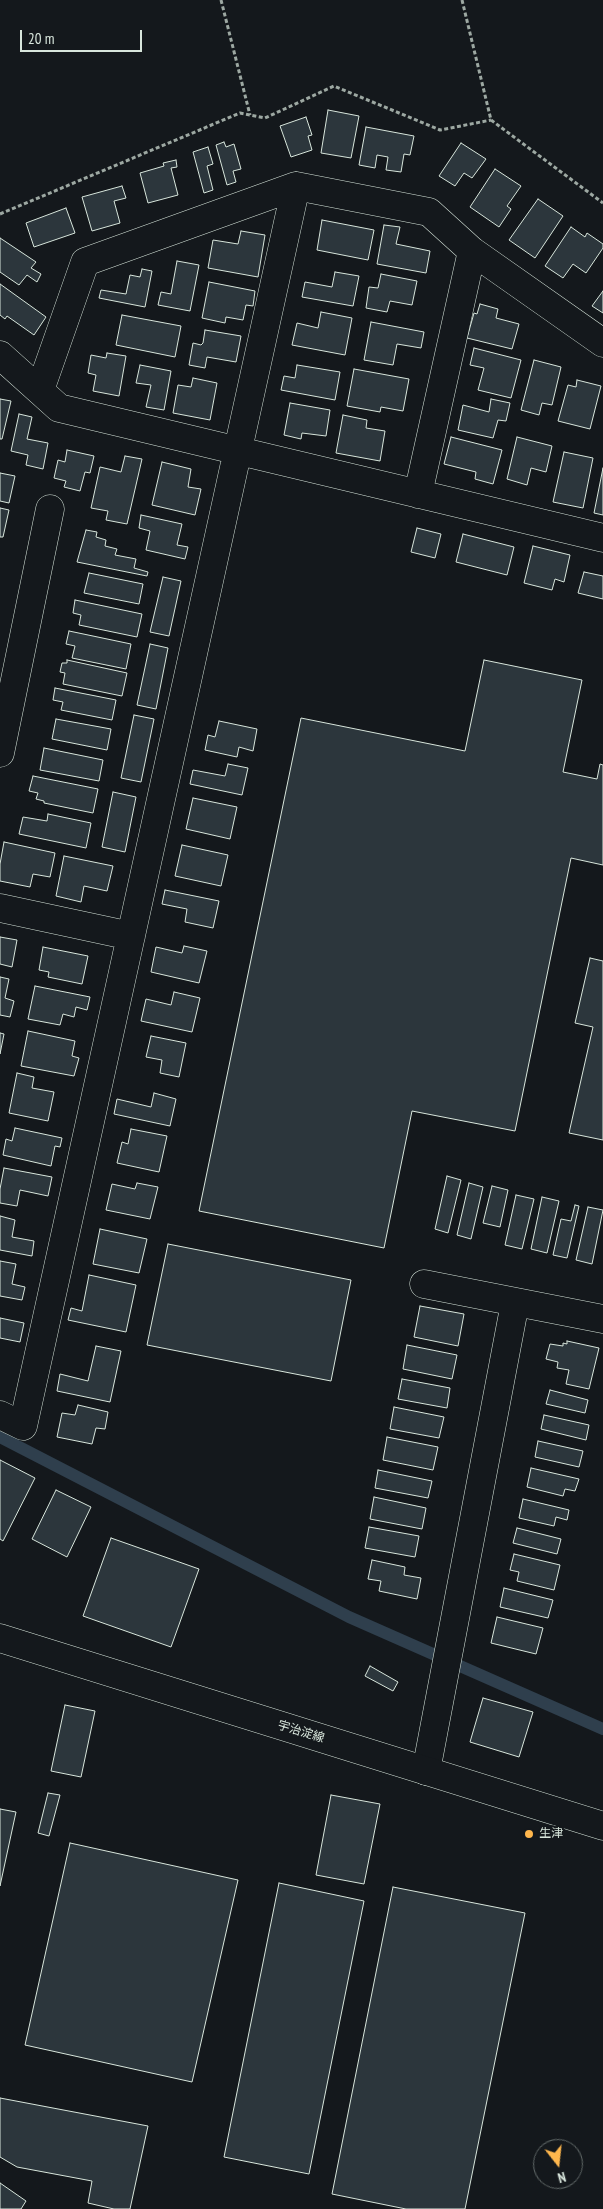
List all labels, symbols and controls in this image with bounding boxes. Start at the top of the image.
scale bar [22,20,145,52]
text: 20 m [28,29,54,48]
street label: 宇治淀線 [276,1718,326,1746]
place label: 生津 [539,1827,563,1841]
marker: 生津 [523,1828,535,1840]
north arrow [533,2139,583,2189]
text: N [556,2168,568,2187]

